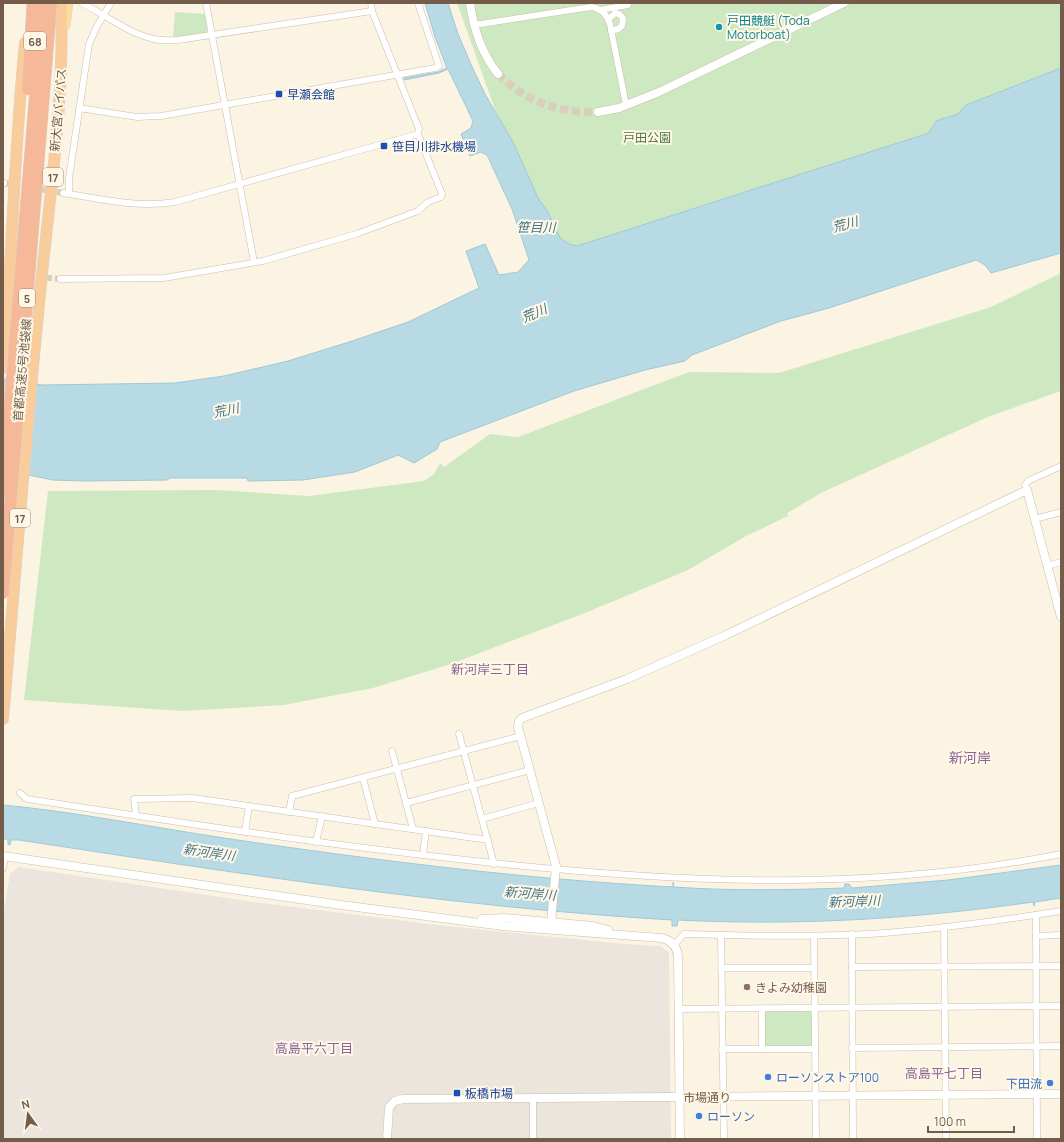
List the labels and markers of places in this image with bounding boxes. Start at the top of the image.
place label: 戸田競艇 (Toda Motorboat) [727,12,810,43]
marker: 戸田競艇 (Toda Motorboat) [714,22,724,32]
place label: 早瀬会館 [287,86,335,103]
marker: 早瀬会館 [274,89,284,99]
place label: 笹目川排水機場 [392,138,476,155]
marker: 笹目川排水機場 [379,141,389,151]
place label: きよみ幼稚園 [755,979,827,996]
marker: きよみ幼稚園 [742,982,752,992]
place label: ローソンストア100 [776,1069,879,1086]
marker: ローソンストア100 [763,1072,773,1082]
place label: 下田流 [1006,1075,1042,1092]
marker: 下田流 [1045,1078,1055,1088]
place label: 板橋市場 [465,1085,513,1102]
marker: 板橋市場 [452,1088,462,1098]
place label: ローソン [707,1108,755,1125]
marker: ローソン [694,1111,704,1121]

